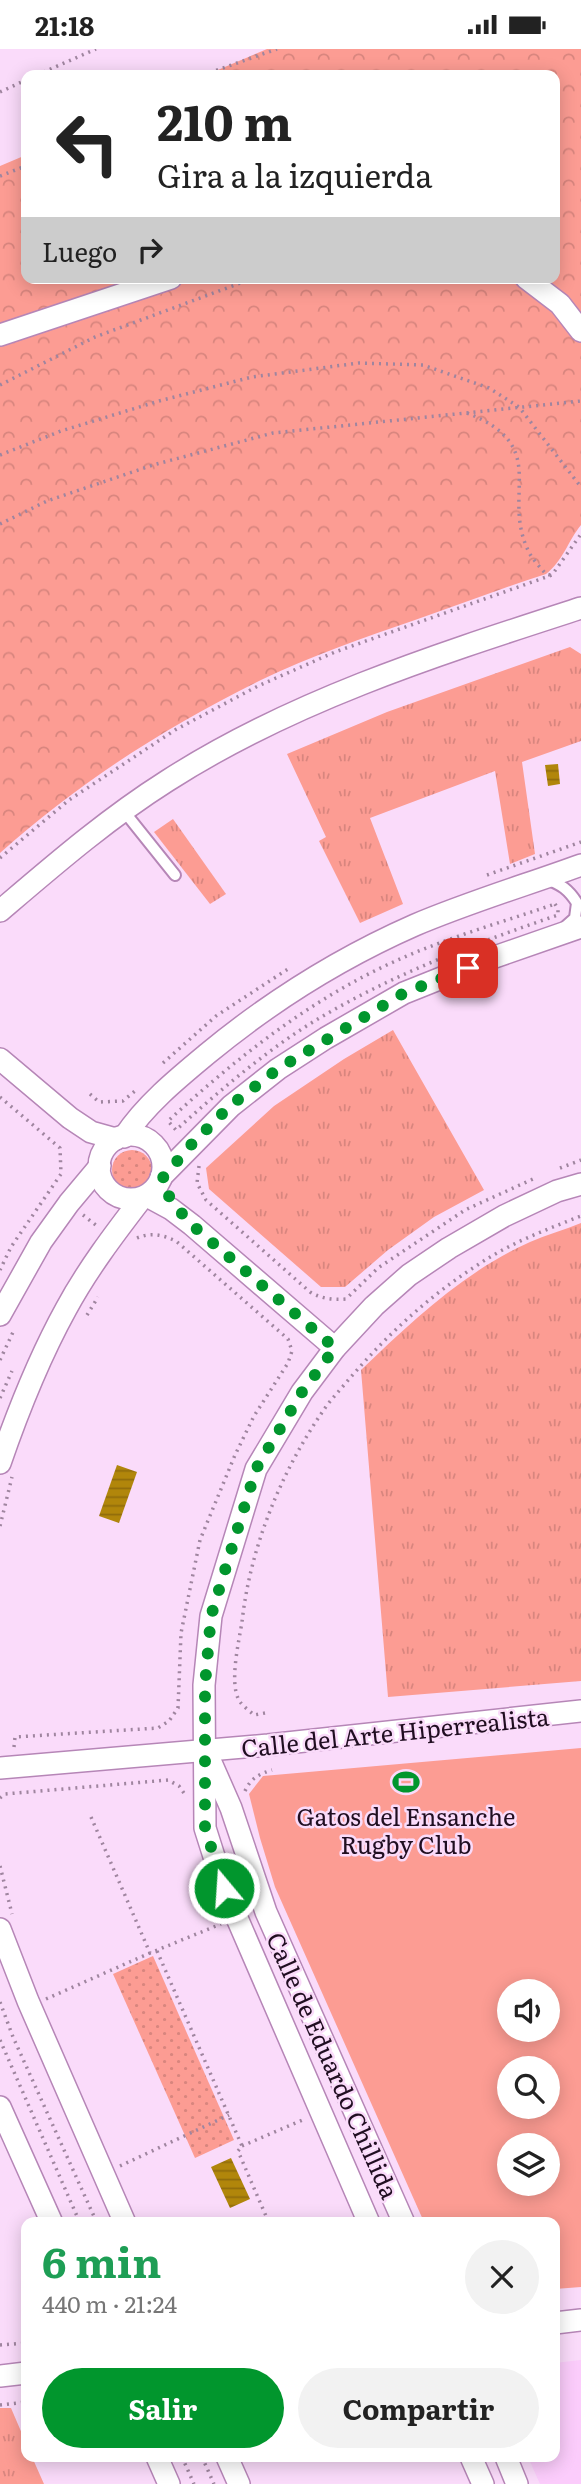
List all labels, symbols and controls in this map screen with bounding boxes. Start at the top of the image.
text: 21:18 [35,5,94,44]
text: 210 m [157,83,292,156]
icon: left [42,98,133,189]
text: Gira a la izquierda [157,150,432,198]
text: Luego [42,231,117,270]
icon: right [131,231,169,269]
pin [438,938,498,998]
icon: arrive [449,949,487,987]
street label: Calle del Arte Hiperrealista [239,1697,551,1765]
sports icon: Gatos del Ensanche Rugby Club [391,1767,421,1797]
place label: Gatos del Ensanche Rugby Club [297,1798,515,1861]
position arrow [187,1851,261,1925]
street label: Calle de Eduardo Chillida [259,1926,409,2204]
map controls [497,1979,560,2196]
button: sound [497,1979,560,2042]
button: search [497,2056,560,2119]
button: layers [497,2133,560,2196]
text: 6 min [42,2229,161,2291]
button: close [465,2240,539,2314]
text: 440 m · 21:24 [42,2286,177,2320]
button: Salir [42,2368,284,2448]
button: Compartir [298,2368,539,2448]

